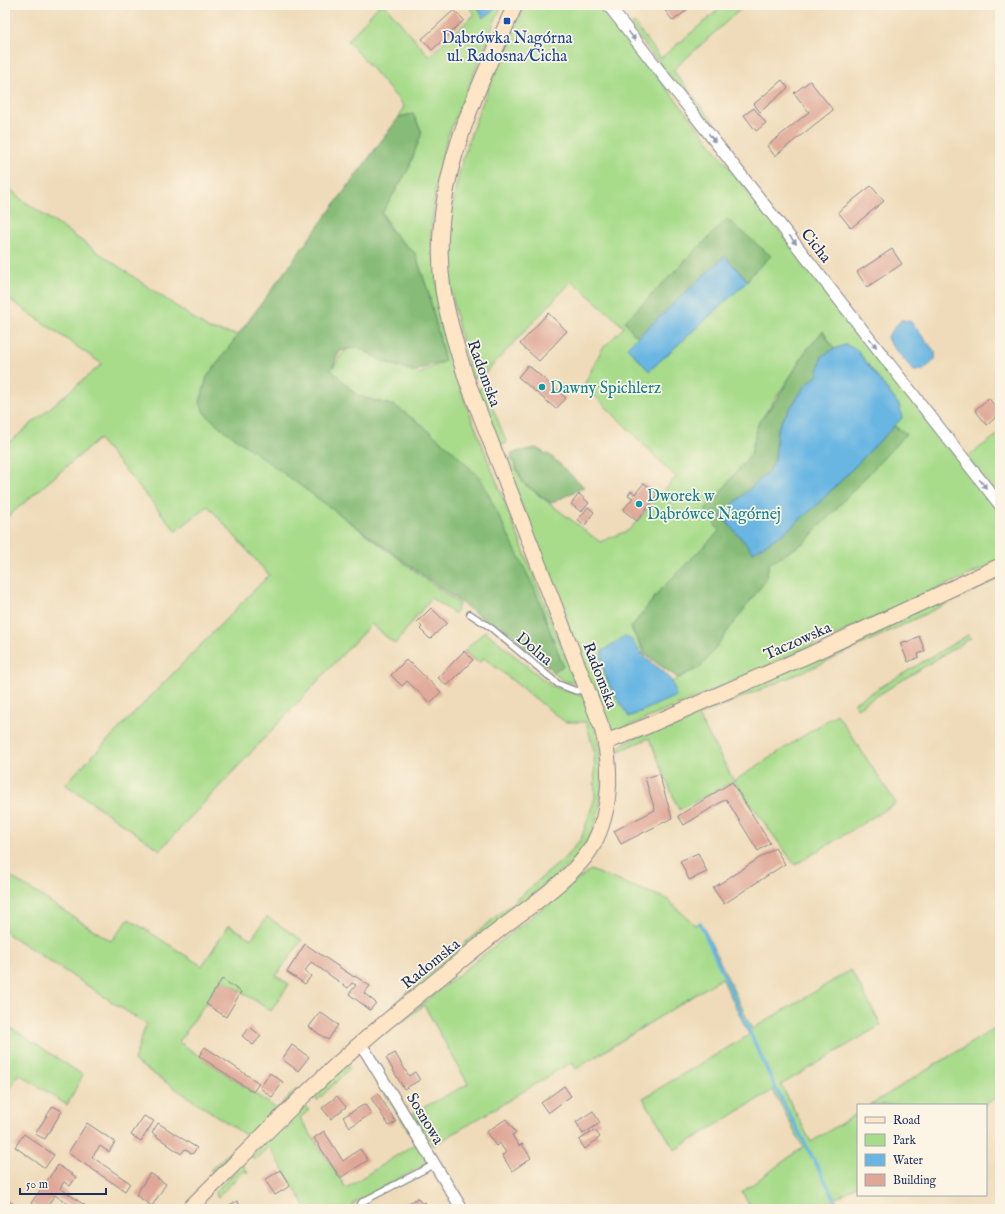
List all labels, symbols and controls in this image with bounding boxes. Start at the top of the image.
marker: Dąbrówka Nagórna ul. Radosna/Cicha [502,16,512,26]
place label: Dąbrówka Nagórna ul. Radosna/Cicha [442,29,572,67]
one-way arrow [628,30,637,41]
one-way arrow [708,133,717,144]
street label: Cicha [796,225,835,267]
one-way arrow [788,235,797,246]
one-way arrow [868,337,877,348]
street label: Radomska [462,338,504,410]
place label: Dawny Spichlerz [550,379,661,399]
marker: Dawny Spichlerz [537,382,547,392]
one-way arrow [979,479,987,490]
place label: Dworek w Dąbrówce Nagórnej [647,487,781,525]
marker: Dworek w Dąbrówce Nagórnej [634,499,644,509]
street label: Taczowska [761,618,835,666]
street label: Dolna [511,629,556,670]
street label: Radomska [577,640,621,712]
street label: Radomska [398,935,465,994]
street label: Sosnowa [401,1090,448,1149]
legend [857,1104,987,1196]
text: Road [893,1113,921,1128]
text: Park [893,1133,916,1148]
text: Water [893,1153,924,1168]
scale bar [20,1170,106,1196]
text: Building [893,1173,937,1188]
text: 50 m [26,1177,48,1192]

